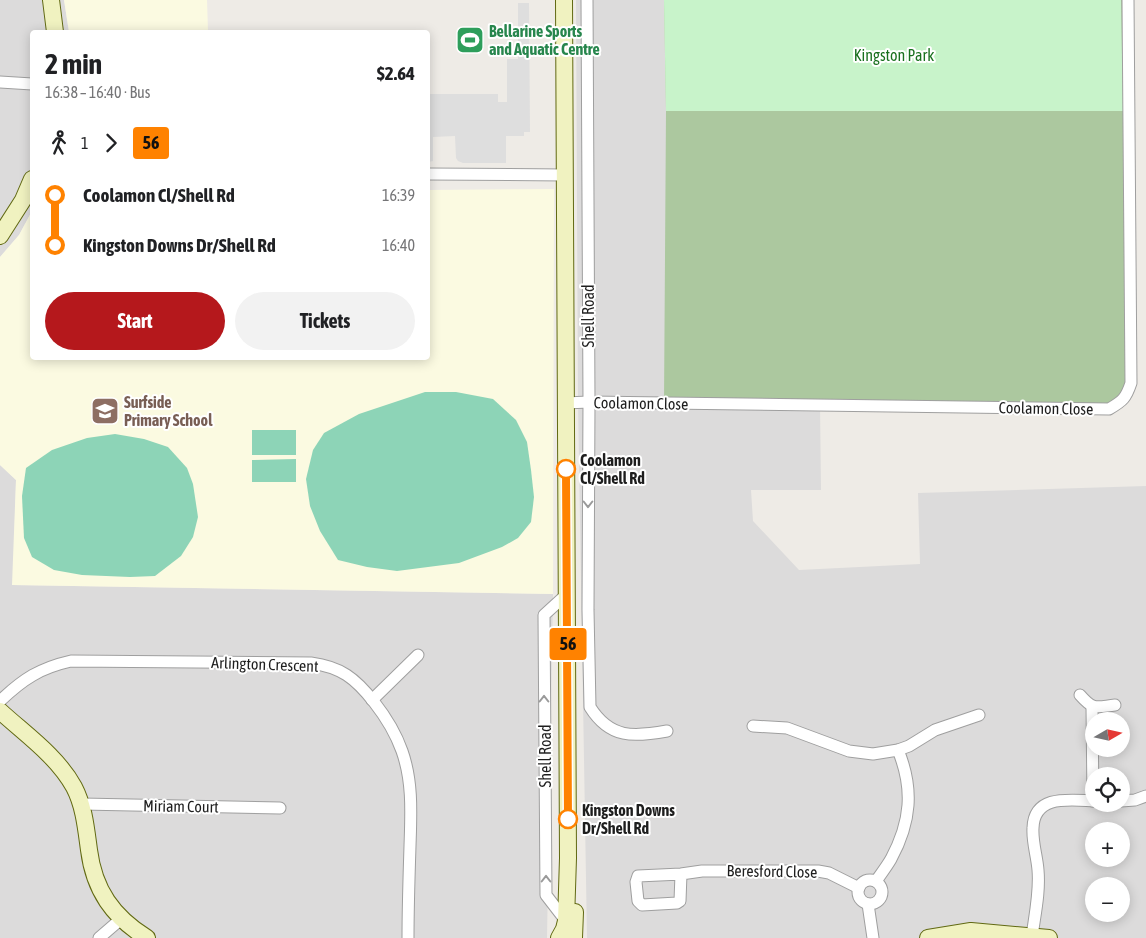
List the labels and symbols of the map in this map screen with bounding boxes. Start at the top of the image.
place label: Bellarine Sports and Aquatic Centre [489,22,600,58]
sports icon: Bellarine Sports and Aquatic Centre [455,25,485,55]
park label: Kingston Park [854,46,934,65]
street label: Shell Road [579,285,597,347]
place label: Surfside Primary School [124,393,213,429]
street label: Coolamon Close [594,393,688,413]
school or university icon: Surfside Primary School [90,396,120,426]
street label: Coolamon Close [999,398,1093,418]
place label: Coolamon Cl/Shell Rd [580,451,645,487]
marker: Coolamon Cl/Shell Rd [556,459,576,479]
one-way arrow [583,500,594,508]
line badge: 56 [546,628,590,660]
street label: Arlington Crescent [211,653,319,676]
one-way arrow [539,695,549,702]
north arrow [1085,712,1130,758]
street label: Shell Road [536,725,554,787]
street label: Miriam Court [143,796,219,816]
place label: Kingston Downs Dr/Shell Rd [582,801,675,837]
marker: Kingston Downs Dr/Shell Rd [558,809,578,829]
street label: Beresford Close [727,861,817,881]
one-way arrow [541,875,551,882]

